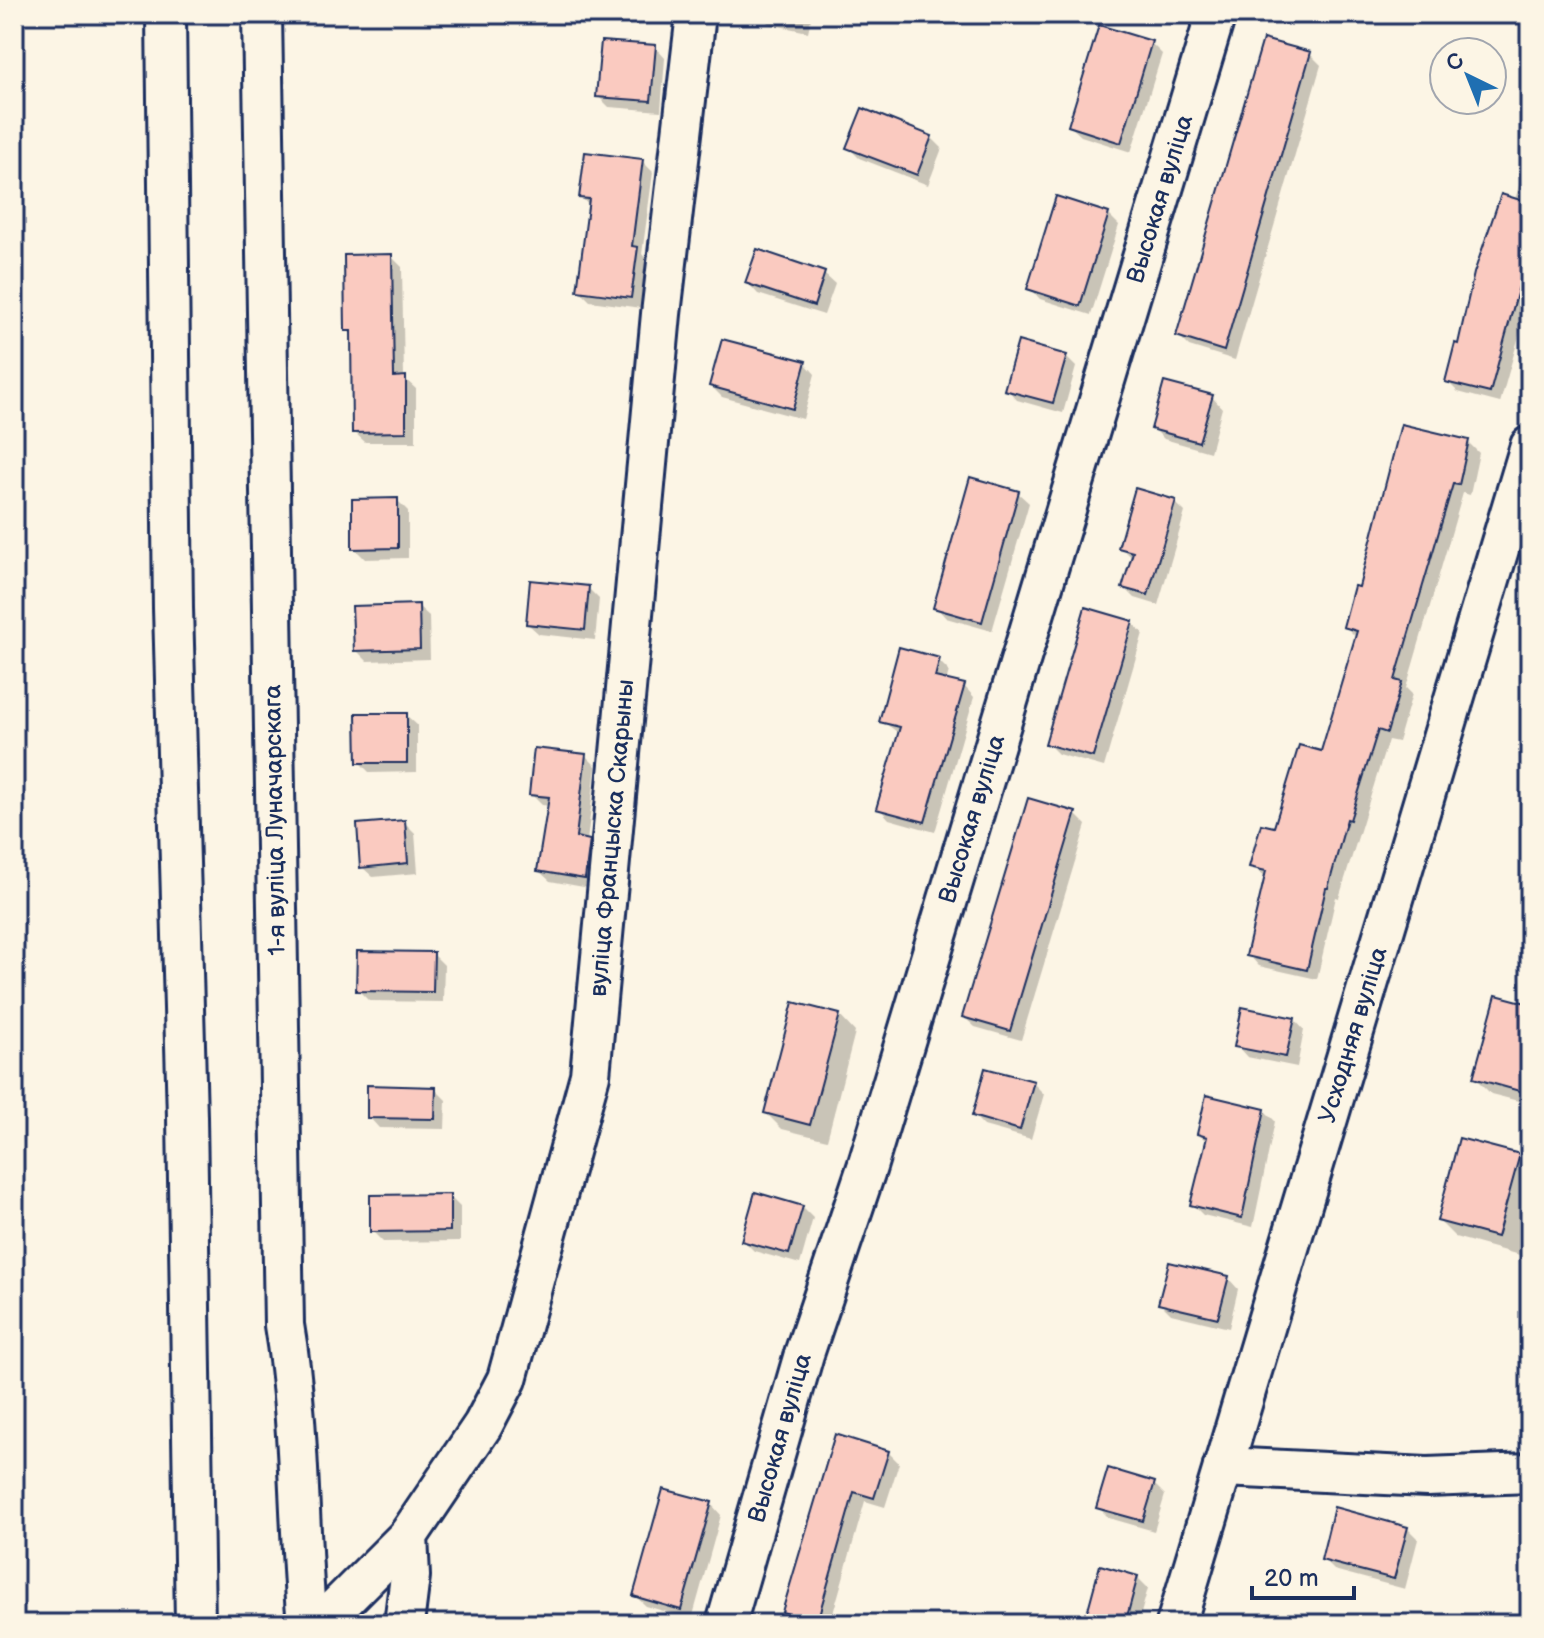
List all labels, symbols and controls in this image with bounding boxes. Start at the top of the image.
north arrow [1428,36,1508,116]
text: С [1441,47,1470,78]
street label: Высокая вуліца [1121,111,1199,287]
street label: вуліца Францыска Скарыны [584,678,640,998]
street label: 1-я вуліца Луначарскага [258,684,292,956]
street label: Высокая вуліца [933,731,1011,907]
street label: Усходняя вуліца [1312,943,1394,1127]
street label: Высокая вуліца [742,1350,818,1526]
scale bar [1252,1550,1354,1600]
text: 20 m [1264,1564,1319,1593]

